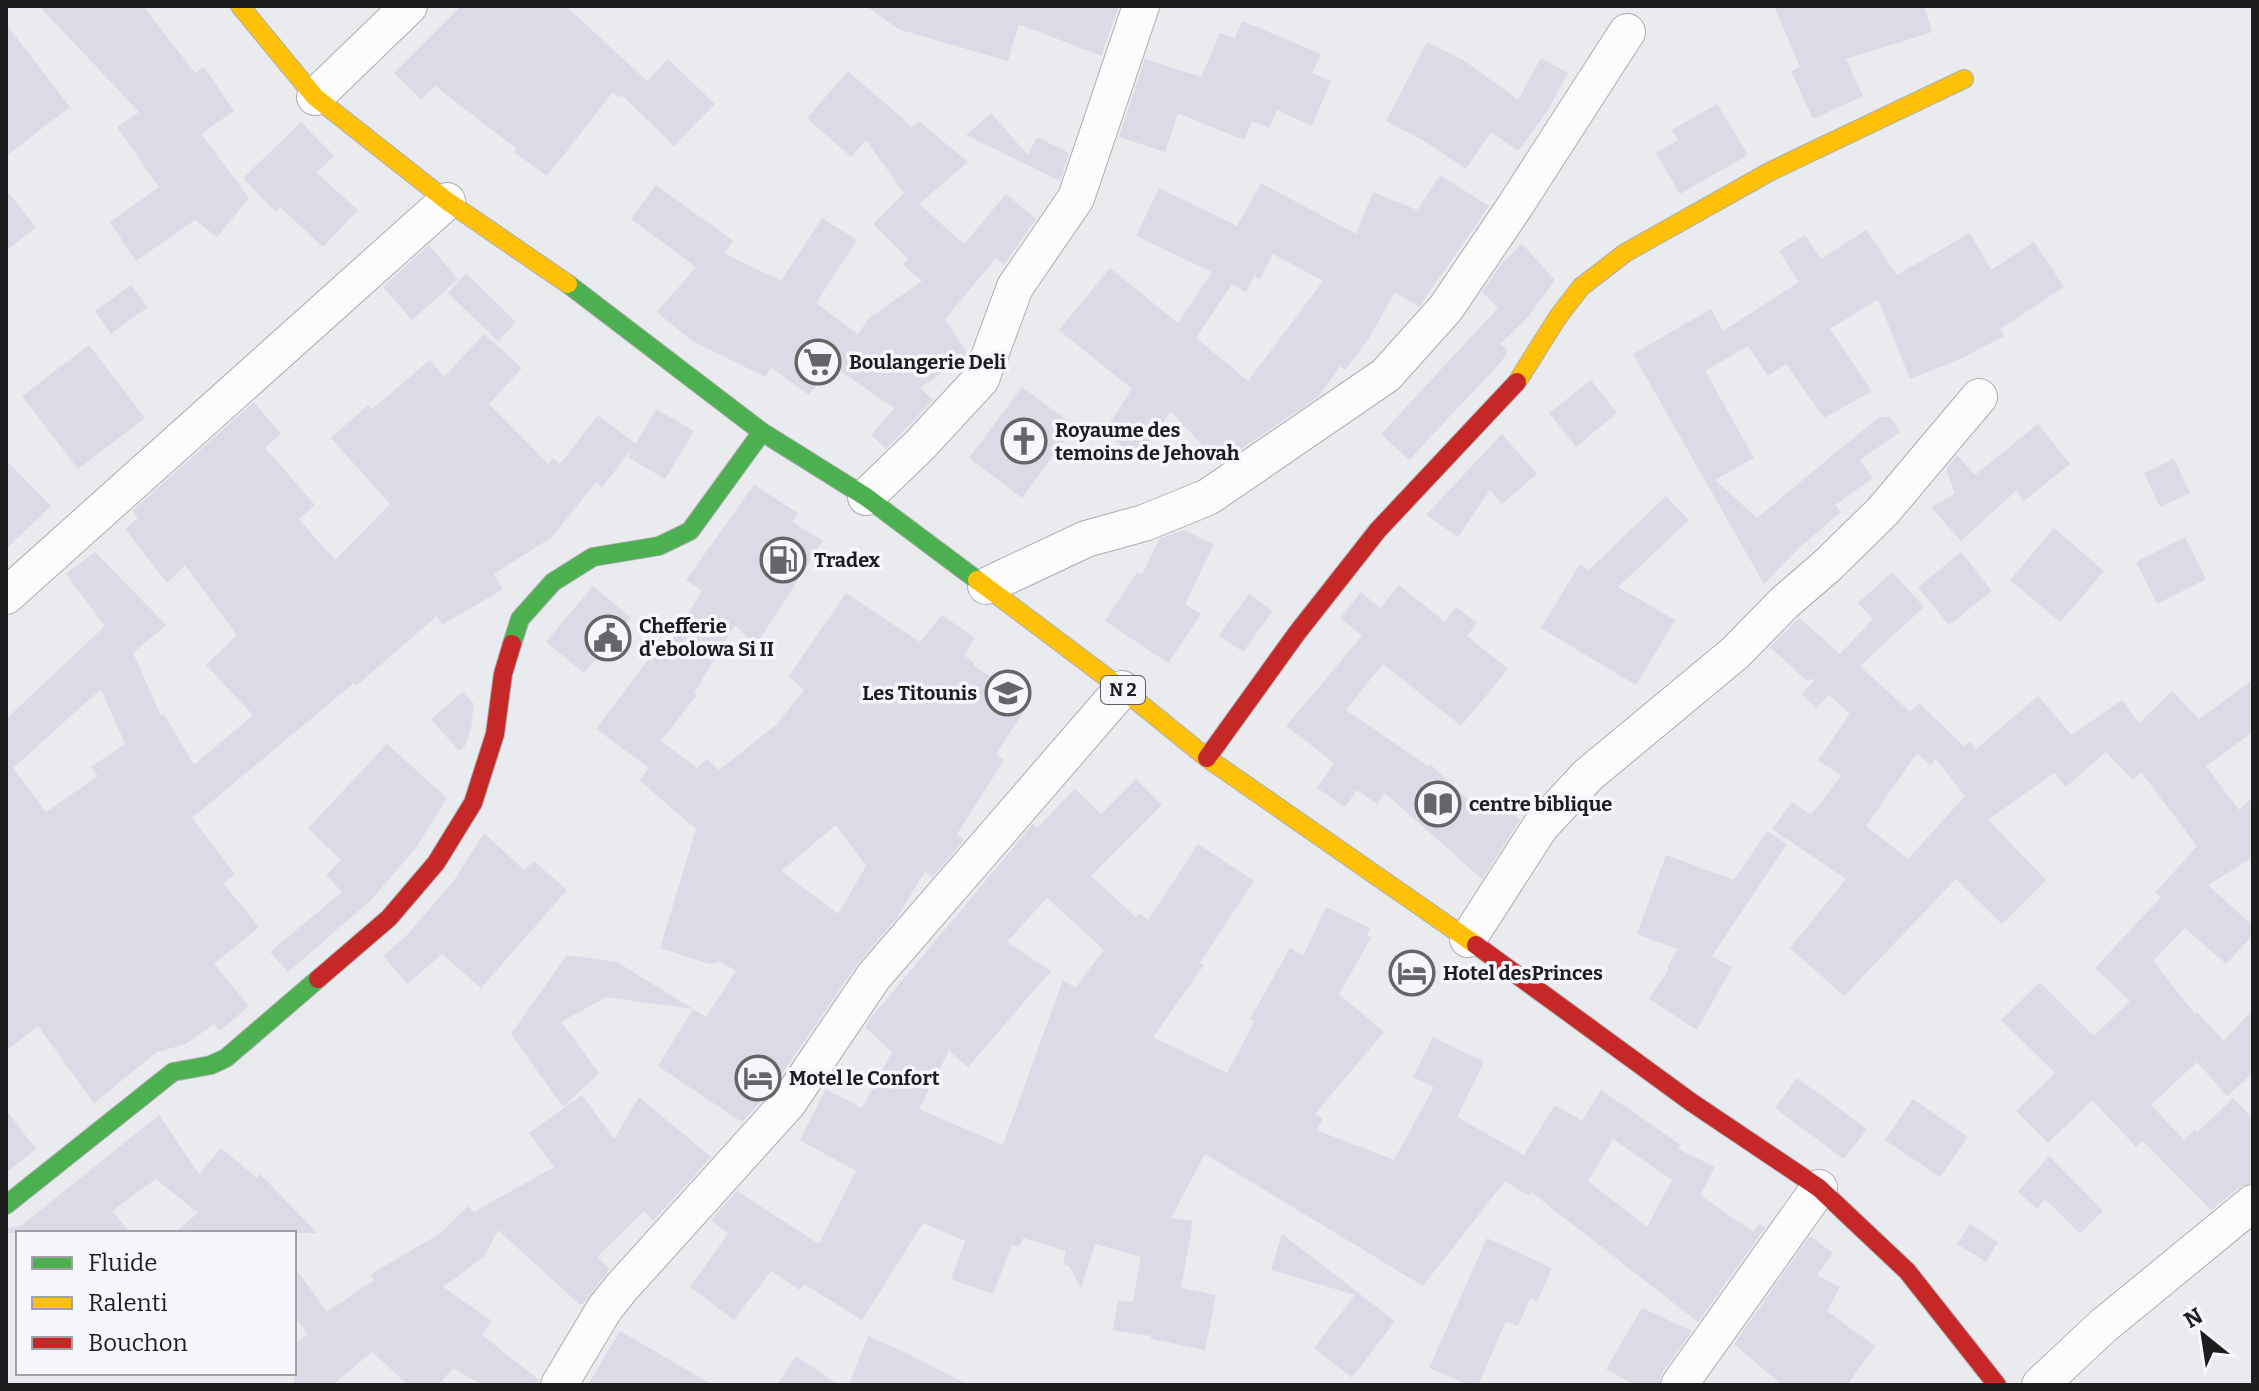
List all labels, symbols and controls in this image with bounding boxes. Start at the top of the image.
supermarket icon: Boulangerie Deli [794,338,842,386]
place label: Boulangerie Deli [849,350,1007,374]
church icon: Royaume des temoins de Jehovah [1000,417,1048,465]
place label: Royaume des temoins de Jehovah [1055,418,1240,465]
fuel station icon: Tradex [759,536,807,584]
place label: Tradex [814,548,881,572]
public building icon: Chefferie d'ebolowa Si II [584,614,632,662]
place label: Chefferie d'ebolowa Si II [639,614,774,661]
school or university icon: Les Titounis [984,669,1032,717]
road number: N 2 [1101,676,1145,704]
place label: Les Titounis [862,681,977,705]
library icon: centre biblique [1414,780,1462,828]
place label: centre biblique [1469,792,1612,816]
hotel icon: Hotel desPrinces [1388,949,1436,997]
place label: Hotel desPrinces [1443,961,1603,985]
hotel icon: Motel le Confort [734,1054,782,1102]
place label: Motel le Confort [789,1066,940,1090]
legend [16,1231,296,1375]
text: Fluide [88,1249,157,1277]
text: Ralenti [88,1289,168,1317]
north arrow [2163,1295,2243,1375]
text: N [2179,1302,2207,1334]
text: Bouchon [88,1329,188,1357]

